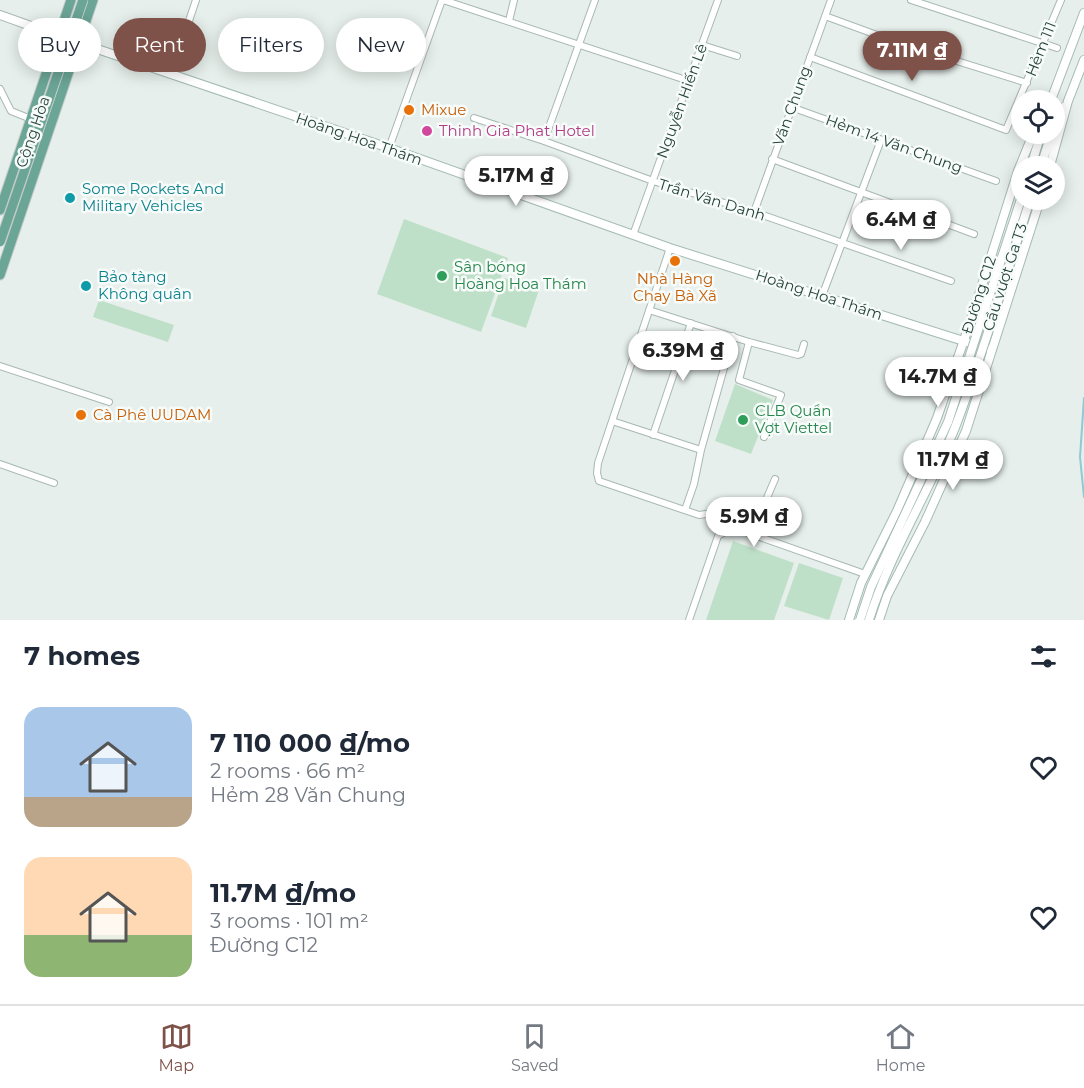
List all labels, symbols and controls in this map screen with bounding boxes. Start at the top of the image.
chip: Buy [18,18,101,72]
chip: Rent [113,18,206,72]
chip: Filters [218,18,324,72]
chip: New [336,18,426,72]
street label: Hẻm 111 [1021,19,1060,79]
pin: 7.11M ₫ [857,31,967,82]
text: 7.11M ₫ [877,38,947,62]
street label: Nguyễn Hiến Lê [652,41,711,161]
street label: Văn Chung [768,63,815,148]
map controls [1011,90,1065,210]
button: locate [1011,90,1065,144]
street label: Cộng Hòa [11,94,54,170]
place label: Mixue [421,100,466,119]
marker: Mixue [402,103,416,117]
street label: Hoàng Hoa Thám [293,108,425,169]
street label: Hẻm 14 Văn Chung [823,110,965,177]
place label: Thinh Gia Phat Hotel [439,121,595,140]
marker: Thinh Gia Phat Hotel [420,124,434,138]
pin: 5.17M ₫ [461,156,571,207]
button: layers [1011,156,1065,210]
text: 5.17M ₫ [478,163,554,187]
street label: Trần Văn Danh [656,174,768,225]
place label: Some Rockets And Military Vehicles [82,179,224,215]
marker: Some Rockets And Military Vehicles [63,191,77,205]
pin: 6.4M ₫ [852,200,950,251]
text: 6.4M ₫ [866,207,936,231]
street label: Cầu vượt Ga T3 [978,220,1031,333]
street label: Đường C12 [957,253,1000,336]
marker: Nhà Hàng Chay Bà Xã [668,254,682,268]
place label: Sân bóng Hoàng Hoa Thám [454,257,587,293]
street label: Hoàng Hoa Thám [753,265,885,324]
place label: Bảo tàng Không quân [98,267,192,303]
marker: Sân bóng Hoàng Hoa Thám [435,269,449,283]
place label: Nhà Hàng Chay Bà Xã [633,269,717,305]
marker: Bảo tàng Không quân [79,279,93,293]
pin: 6.39M ₫ [628,331,738,382]
text: 6.39M ₫ [642,338,724,362]
pin: 14.7M ₫ [883,357,993,408]
text: 14.7M ₫ [899,364,977,388]
place label: CLB Quần Vợt Viettel [755,401,832,437]
place label: Cà Phê UUDAM [93,405,211,424]
marker: Cà Phê UUDAM [74,408,88,422]
marker: CLB Quần Vợt Viettel [736,413,750,427]
pin: 11.7M ₫ [898,440,1008,491]
text: 11.7M ₫ [917,447,989,471]
pin: 5.9M ₫ [705,497,803,548]
text: 5.9M ₫ [720,504,788,528]
text: 7 homes [24,640,140,672]
icon: filters [1027,640,1060,673]
text: 7 110 000 ₫/mo [210,727,410,759]
icon: home [72,731,144,803]
icon: heart [1027,751,1060,784]
text: 2 rooms · 66 m² [210,759,365,783]
text: Hẻm 28 Văn Chung [210,783,406,807]
text: 11.7M ₫/mo [210,877,356,909]
icon: home [72,881,144,953]
icon: heart [1027,901,1060,934]
text: 3 rooms · 101 m² [210,909,369,933]
text: Đường C12 [210,933,318,957]
tab: Map [158,1020,194,1075]
tab: Saved [511,1020,559,1075]
tab: Home [876,1020,926,1075]

